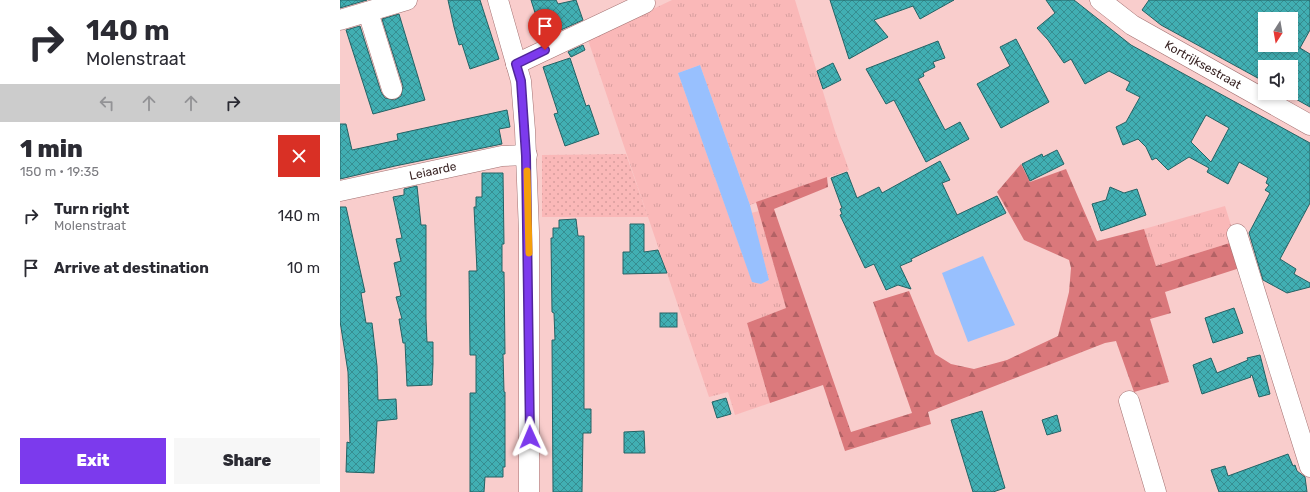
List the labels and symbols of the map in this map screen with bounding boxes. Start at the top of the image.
pin [528,9,562,50]
north arrow [1258,12,1298,52]
street label: Kortrijksestraat [1162,38,1244,92]
street label: Leiaarde [408,159,458,183]
position arrow [509,416,551,458]

